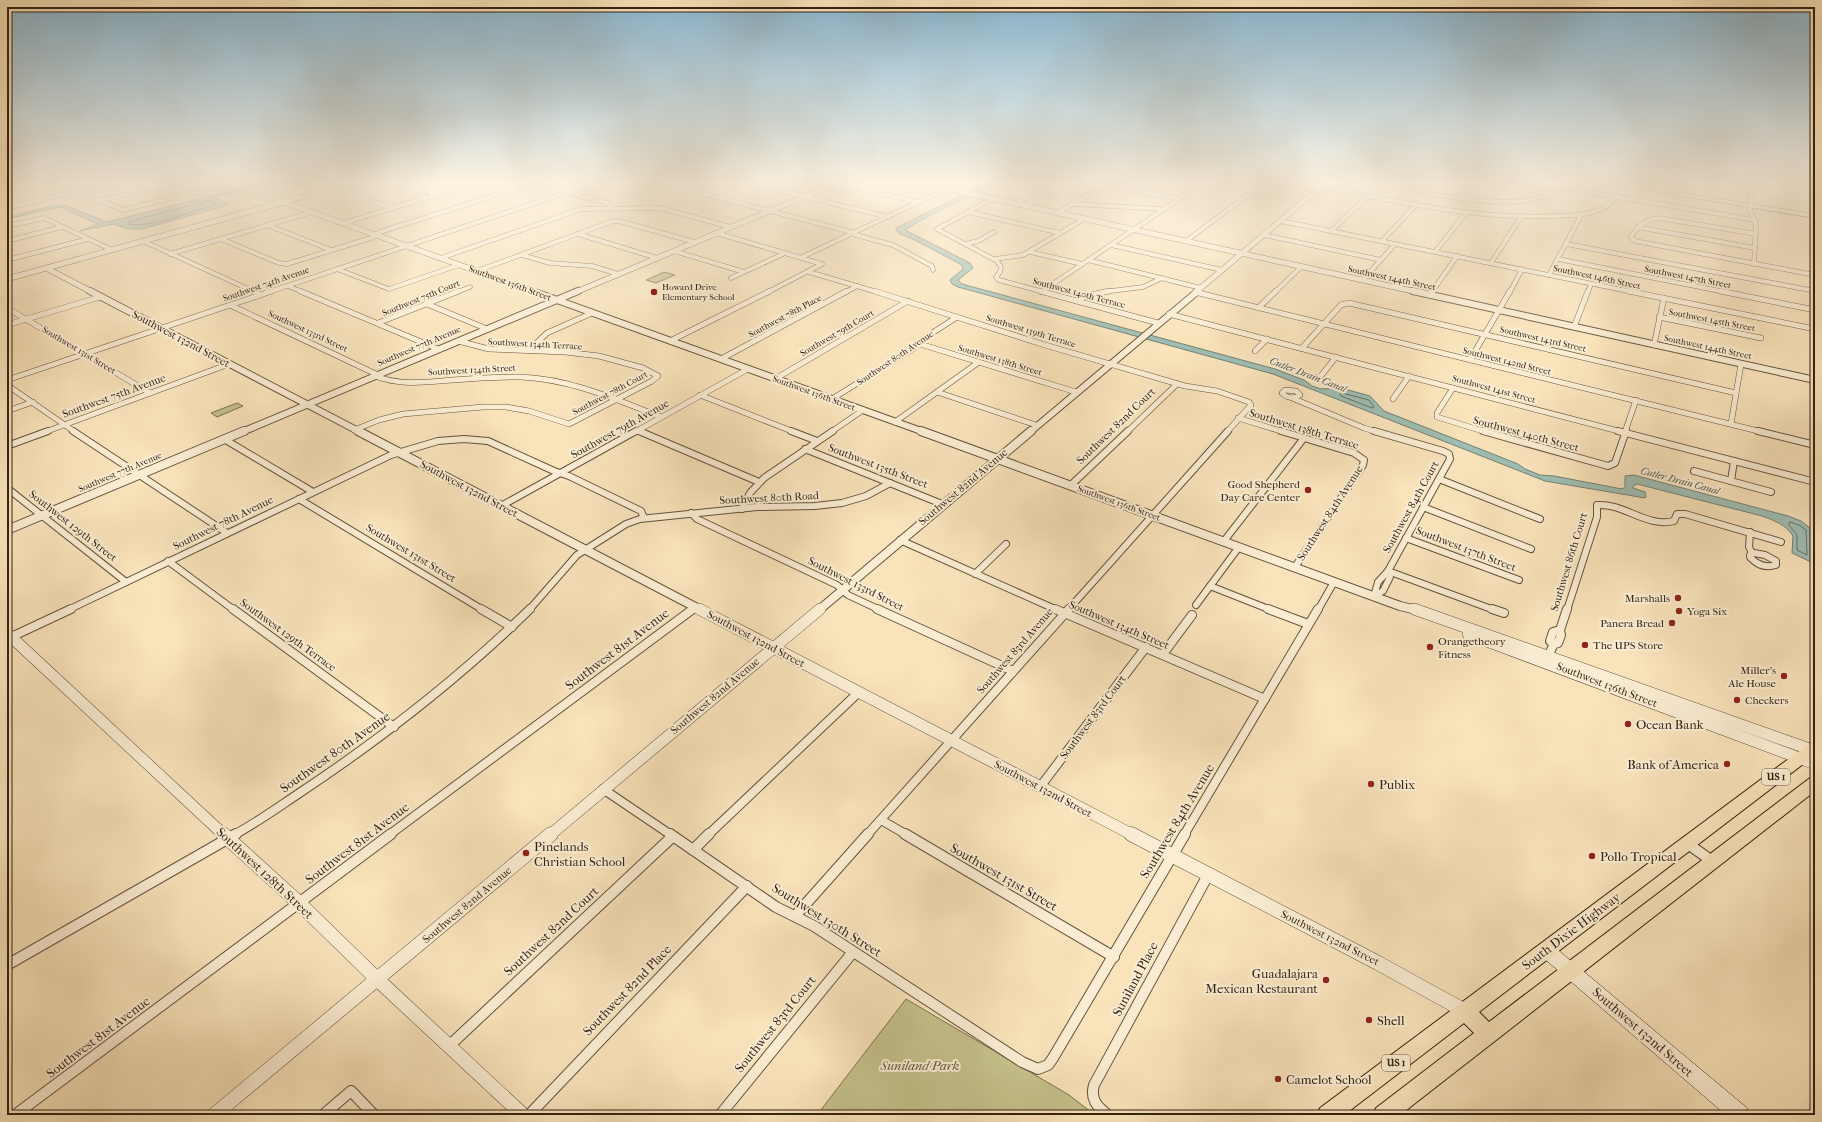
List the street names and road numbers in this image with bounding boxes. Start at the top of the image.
street label: Southwest 136th Street [467,263,554,303]
street label: Southwest 146th Street [1552,263,1642,291]
street label: Southwest 74th Avenue [222,264,311,303]
street label: Southwest 144th Street [1347,264,1438,292]
street label: Southwest 147th Street [1644,264,1733,290]
street label: Southwest 140th Terrace [1032,276,1127,310]
street label: Southwest 75th Court [381,278,462,318]
street label: Southwest 78th Place [747,292,824,339]
street label: Southwest 79th Court [798,307,876,358]
street label: Southwest 145th Street [1668,307,1757,333]
street label: Southwest 132nd Street [130,308,232,370]
street label: Southwest 133rd Street [267,308,350,354]
street label: Southwest 139th Terrace [985,313,1078,350]
street label: Southwest 131st Street [40,324,118,376]
street label: Southwest 77th Avenue [376,324,463,368]
street label: Southwest 143rd Street [1499,324,1588,354]
street label: Southwest 80th Avenue [855,328,936,387]
street label: Southwest 144th Street [1663,333,1754,361]
street label: Southwest 134th Terrace [488,337,583,351]
street label: Southwest 138th Street [957,342,1044,378]
street label: Southwest 142nd Street [1462,345,1553,377]
street label: Southwest 134th Street [428,363,517,377]
street label: Southwest 78th Court [571,369,650,417]
street label: Southwest 75th Avenue [61,371,168,421]
street label: Southwest 136th Street [771,373,858,413]
street label: Southwest 141st Street [1451,373,1537,405]
street label: Southwest 82nd Court [1074,385,1158,467]
street label: Southwest 79th Avenue [569,396,672,461]
street label: Southwest 138th Terrace [1248,406,1361,452]
street label: Southwest 140th Street [1472,414,1580,454]
street label: Southwest 135th Street [826,441,930,491]
street label: Southwest 82nd Avenue [916,446,1011,528]
street label: Southwest 77th Avenue [77,450,164,494]
street label: Southwest 132nd Street [418,458,520,520]
street label: Southwest 84th Court [1380,459,1442,555]
street label: Southwest 84th Avenue [1294,462,1366,563]
street label: Southwest 136th Street [1076,483,1163,523]
street label: Southwest 129th Street [27,488,120,564]
street label: Southwest 80th Road [719,489,820,507]
street label: Southwest 78th Avenue [171,493,276,553]
street label: Southwest 86th Court [1548,511,1590,613]
street label: Southwest 131st Street [364,521,458,585]
street label: Southwest 137th Street [1414,524,1518,574]
street label: Southwest 133rd Street [806,554,906,614]
street label: Southwest 129th Terrace [237,596,339,675]
street label: Southwest 134th Street [1067,598,1171,652]
street label: Southwest 81st Avenue [562,605,672,693]
street label: Southwest 83rd Avenue [974,605,1056,697]
street label: Southwest 132nd Street [705,608,807,670]
street label: Southwest 82nd Avenue [668,655,763,737]
street label: Southwest 136th Street [1555,660,1659,710]
street label: Southwest 83rd Court [1057,672,1129,762]
street label: Southwest 80th Avenue [277,708,393,796]
street label: Southwest 132nd Street [992,758,1094,820]
street label: Southwest 84th Avenue [1137,760,1217,881]
road number: US 1 [1762,769,1790,785]
street label: Southwest 81st Avenue [302,799,412,887]
street label: Southwest 128th Street [213,824,317,922]
street label: Southwest 131st Street [948,840,1061,914]
street label: Southwest 82nd Avenue [420,864,515,946]
street label: Southwest 130th Street [769,880,885,960]
street label: Southwest 82nd Court [501,883,602,979]
street label: South Dixie Highway [1519,889,1624,973]
street label: Southwest 132nd Street [1279,908,1381,969]
street label: Suniland Place [1109,939,1161,1019]
street label: Southwest 82nd Place [580,941,675,1039]
street label: Southwest 83rd Court [731,972,819,1075]
street label: Southwest 132nd Street [1590,984,1697,1080]
street label: Southwest 81st Avenue [43,993,153,1081]
road number: US 1 [1382,1055,1410,1071]

